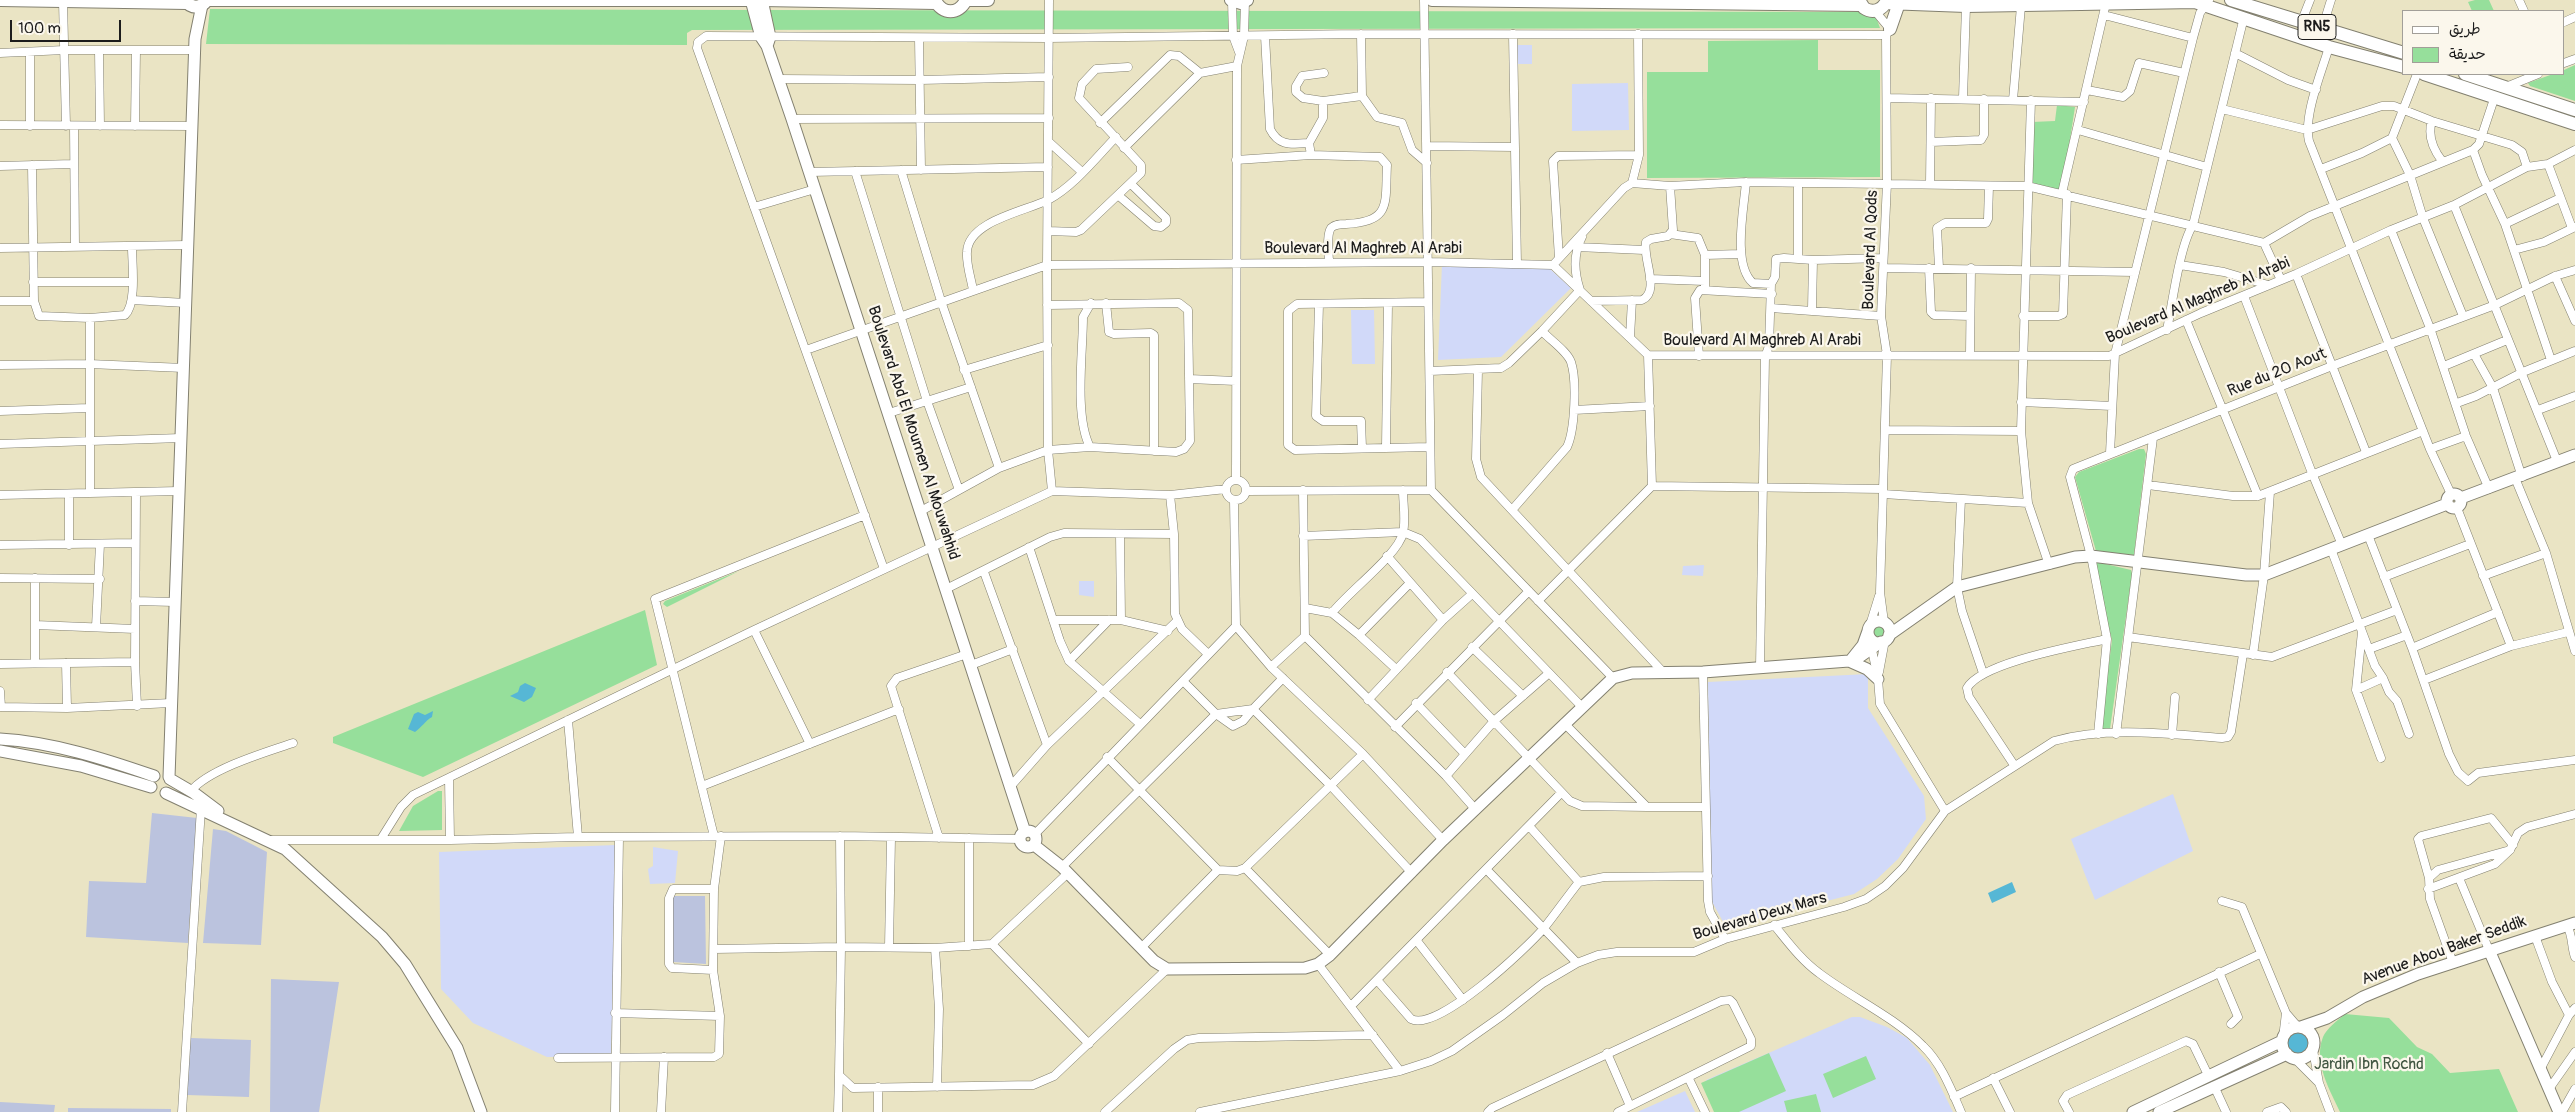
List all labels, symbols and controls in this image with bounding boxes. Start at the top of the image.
scale bar [12,10,124,42]
legend [2402,10,2565,75]
road number: RN5 [2298,15,2336,40]
text: 100 m [18,19,61,38]
text: طريق [2449,20,2481,39]
text: حديقة [2449,45,2486,64]
street label: Boulevard Al Qods [1859,190,1883,310]
street label: Boulevard Al Maghreb Al Arabi [1264,239,1462,259]
street label: Boulevard Al Maghreb Al Arabi [2103,254,2293,348]
street label: Boulevard Abd El Moumen Al Mouwahhid [863,304,963,562]
street label: Boulevard Al Maghreb Al Arabi [1663,331,1861,351]
street label: Rue du 20 Aout [2225,344,2329,402]
street label: Boulevard Deux Mars [1691,889,1829,945]
street label: Avenue Abou Baker Seddik [2359,912,2529,990]
park label: Jardin Ibn Rochd [2314,1055,2424,1075]

